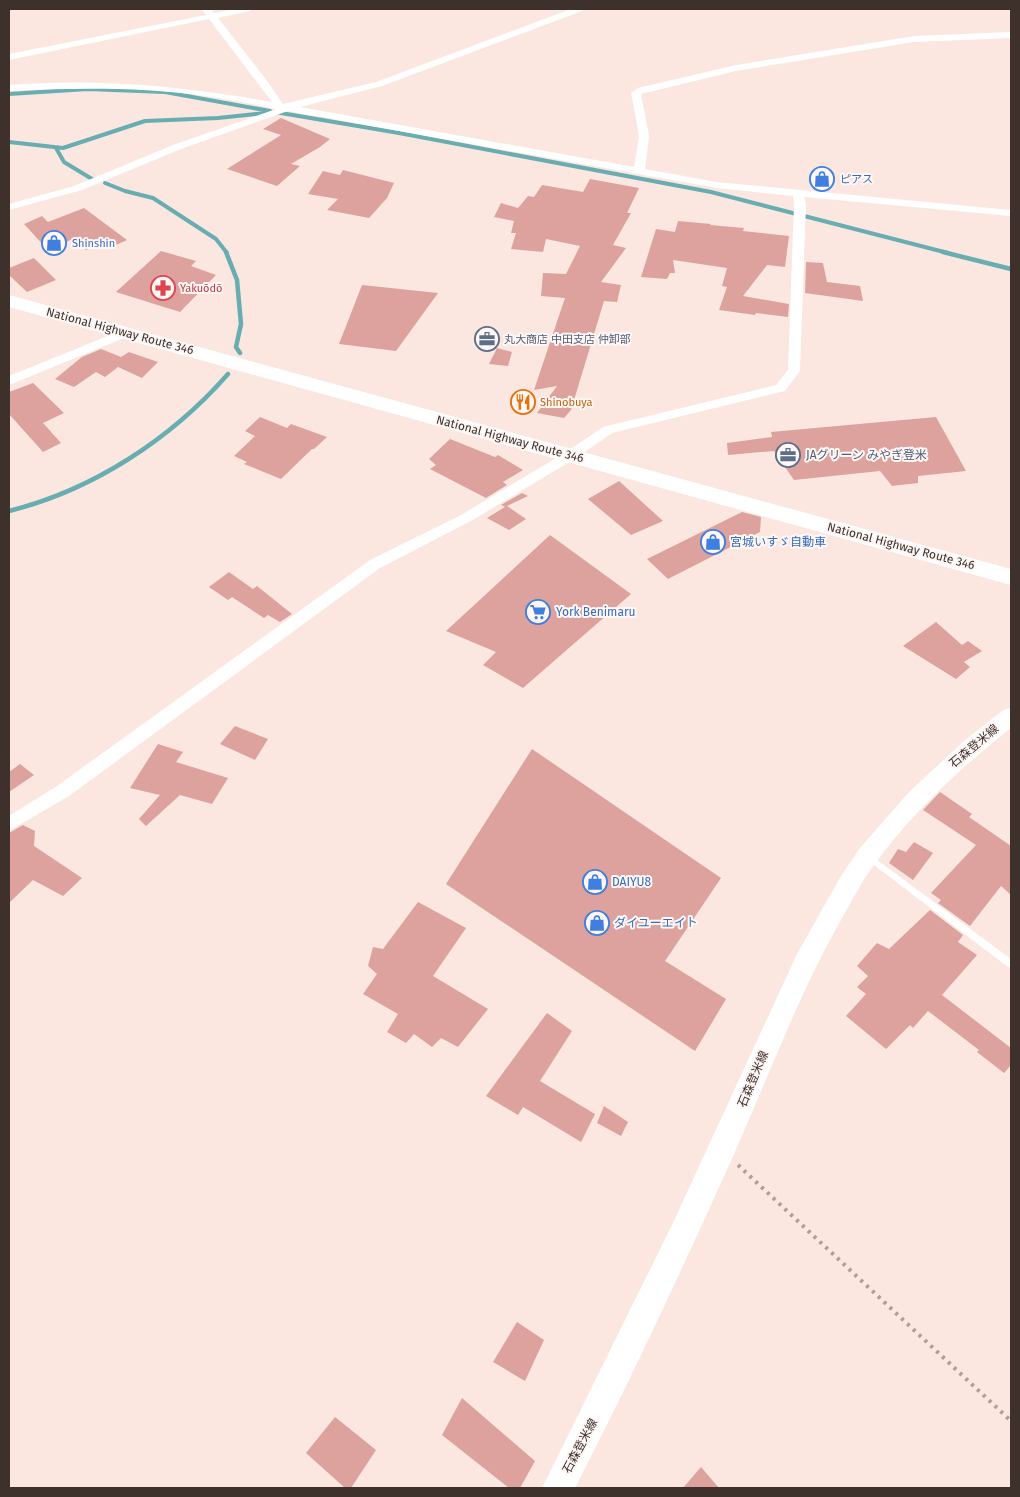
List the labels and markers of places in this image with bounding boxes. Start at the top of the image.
shop icon: ピアス [809,166,835,192]
place label: ピアス [840,173,873,186]
shop icon: Shinshin [41,230,67,256]
place label: Shinshin [72,237,115,250]
pharmacy icon: Yakuōdō [150,275,176,301]
place label: Yakuōdō [180,282,223,295]
office icon: 丸大商店 中田支店 仲卸部 [474,326,500,352]
place label: 丸大商店 中田支店 仲卸部 [504,333,631,346]
restaurant icon: Shinobuya [510,389,536,415]
place label: Shinobuya [540,396,593,409]
office icon: JAグリーン みやぎ登米 [775,442,801,468]
place label: JAグリーン みやぎ登米 [806,448,927,462]
shop icon: 宮城いすゞ自動車 [700,529,726,555]
place label: 宮城いすゞ自動車 [730,535,826,549]
supermarket icon: York Benimaru [525,599,551,625]
place label: York Benimaru [556,605,636,619]
shop icon: DAIYU8 [582,869,608,895]
place label: DAIYU8 [612,875,652,889]
shop icon: ダイユーエイト [584,910,610,936]
place label: ダイユーエイト [614,916,698,930]

